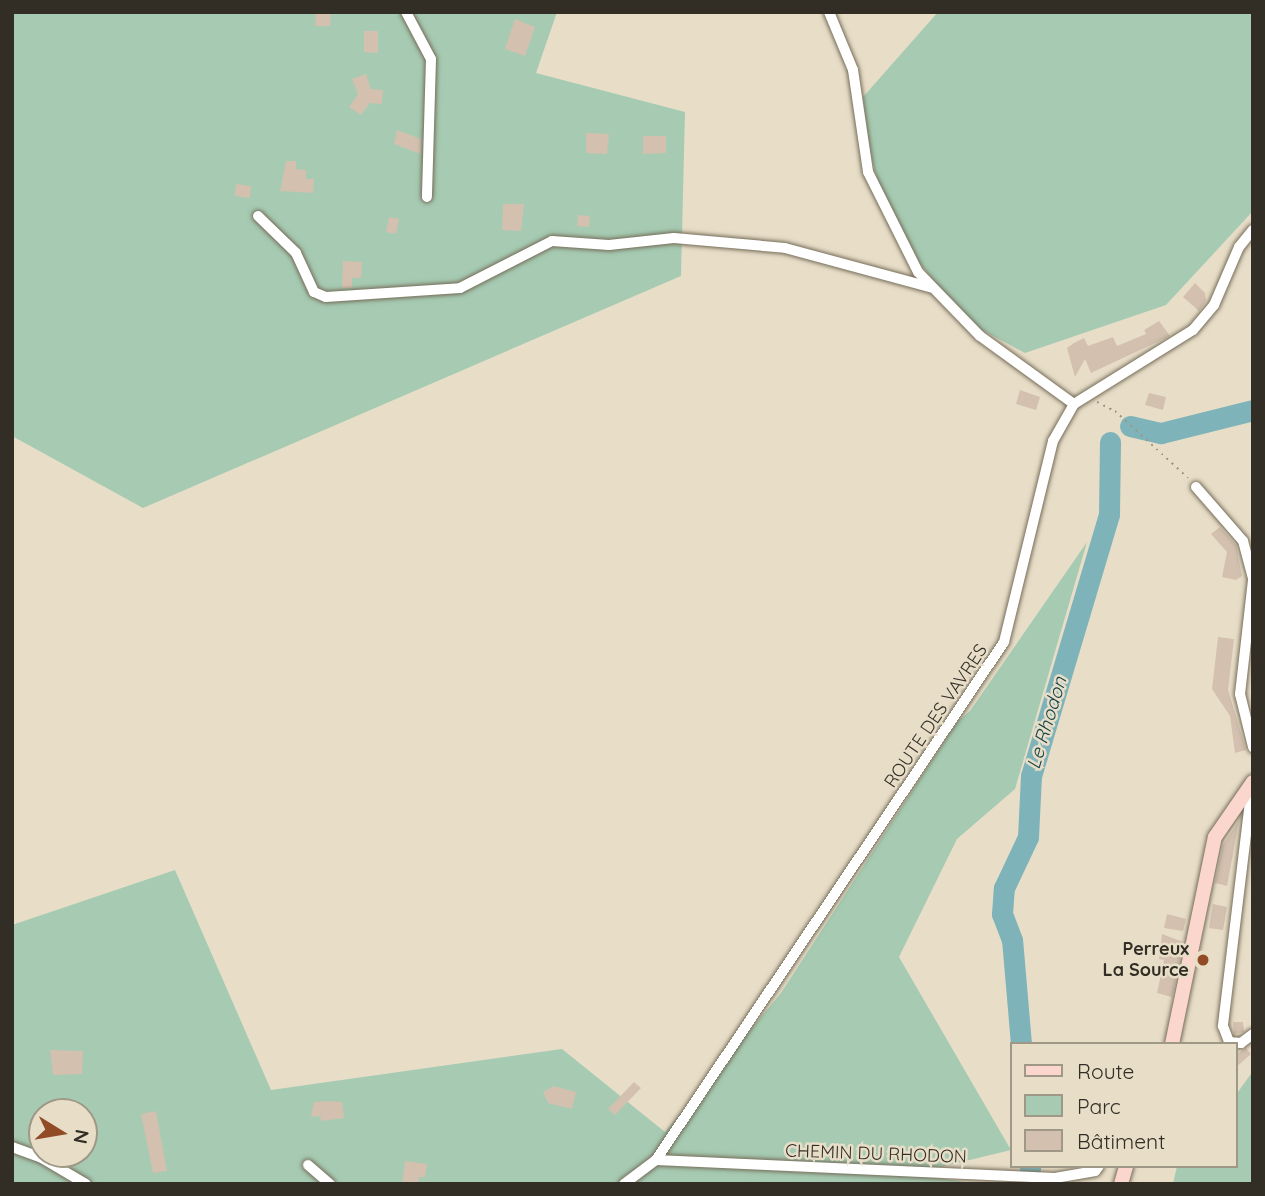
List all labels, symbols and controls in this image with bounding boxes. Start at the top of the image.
street label: ROUTE DES VAVRES [880,640,992,792]
water label: Le Rhodon [1022,674,1072,772]
place label: Perreux La Source [1103,939,1189,982]
marker: Perreux La Source [1195,952,1211,968]
legend [1010,1042,1237,1168]
text: Route [1077,1058,1134,1084]
text: Parc [1077,1093,1121,1119]
north arrow [28,1098,98,1168]
text: N [69,1127,95,1146]
text: Bâtiment [1077,1128,1165,1154]
street label: CHEMIN DU RHODON [785,1140,967,1168]

